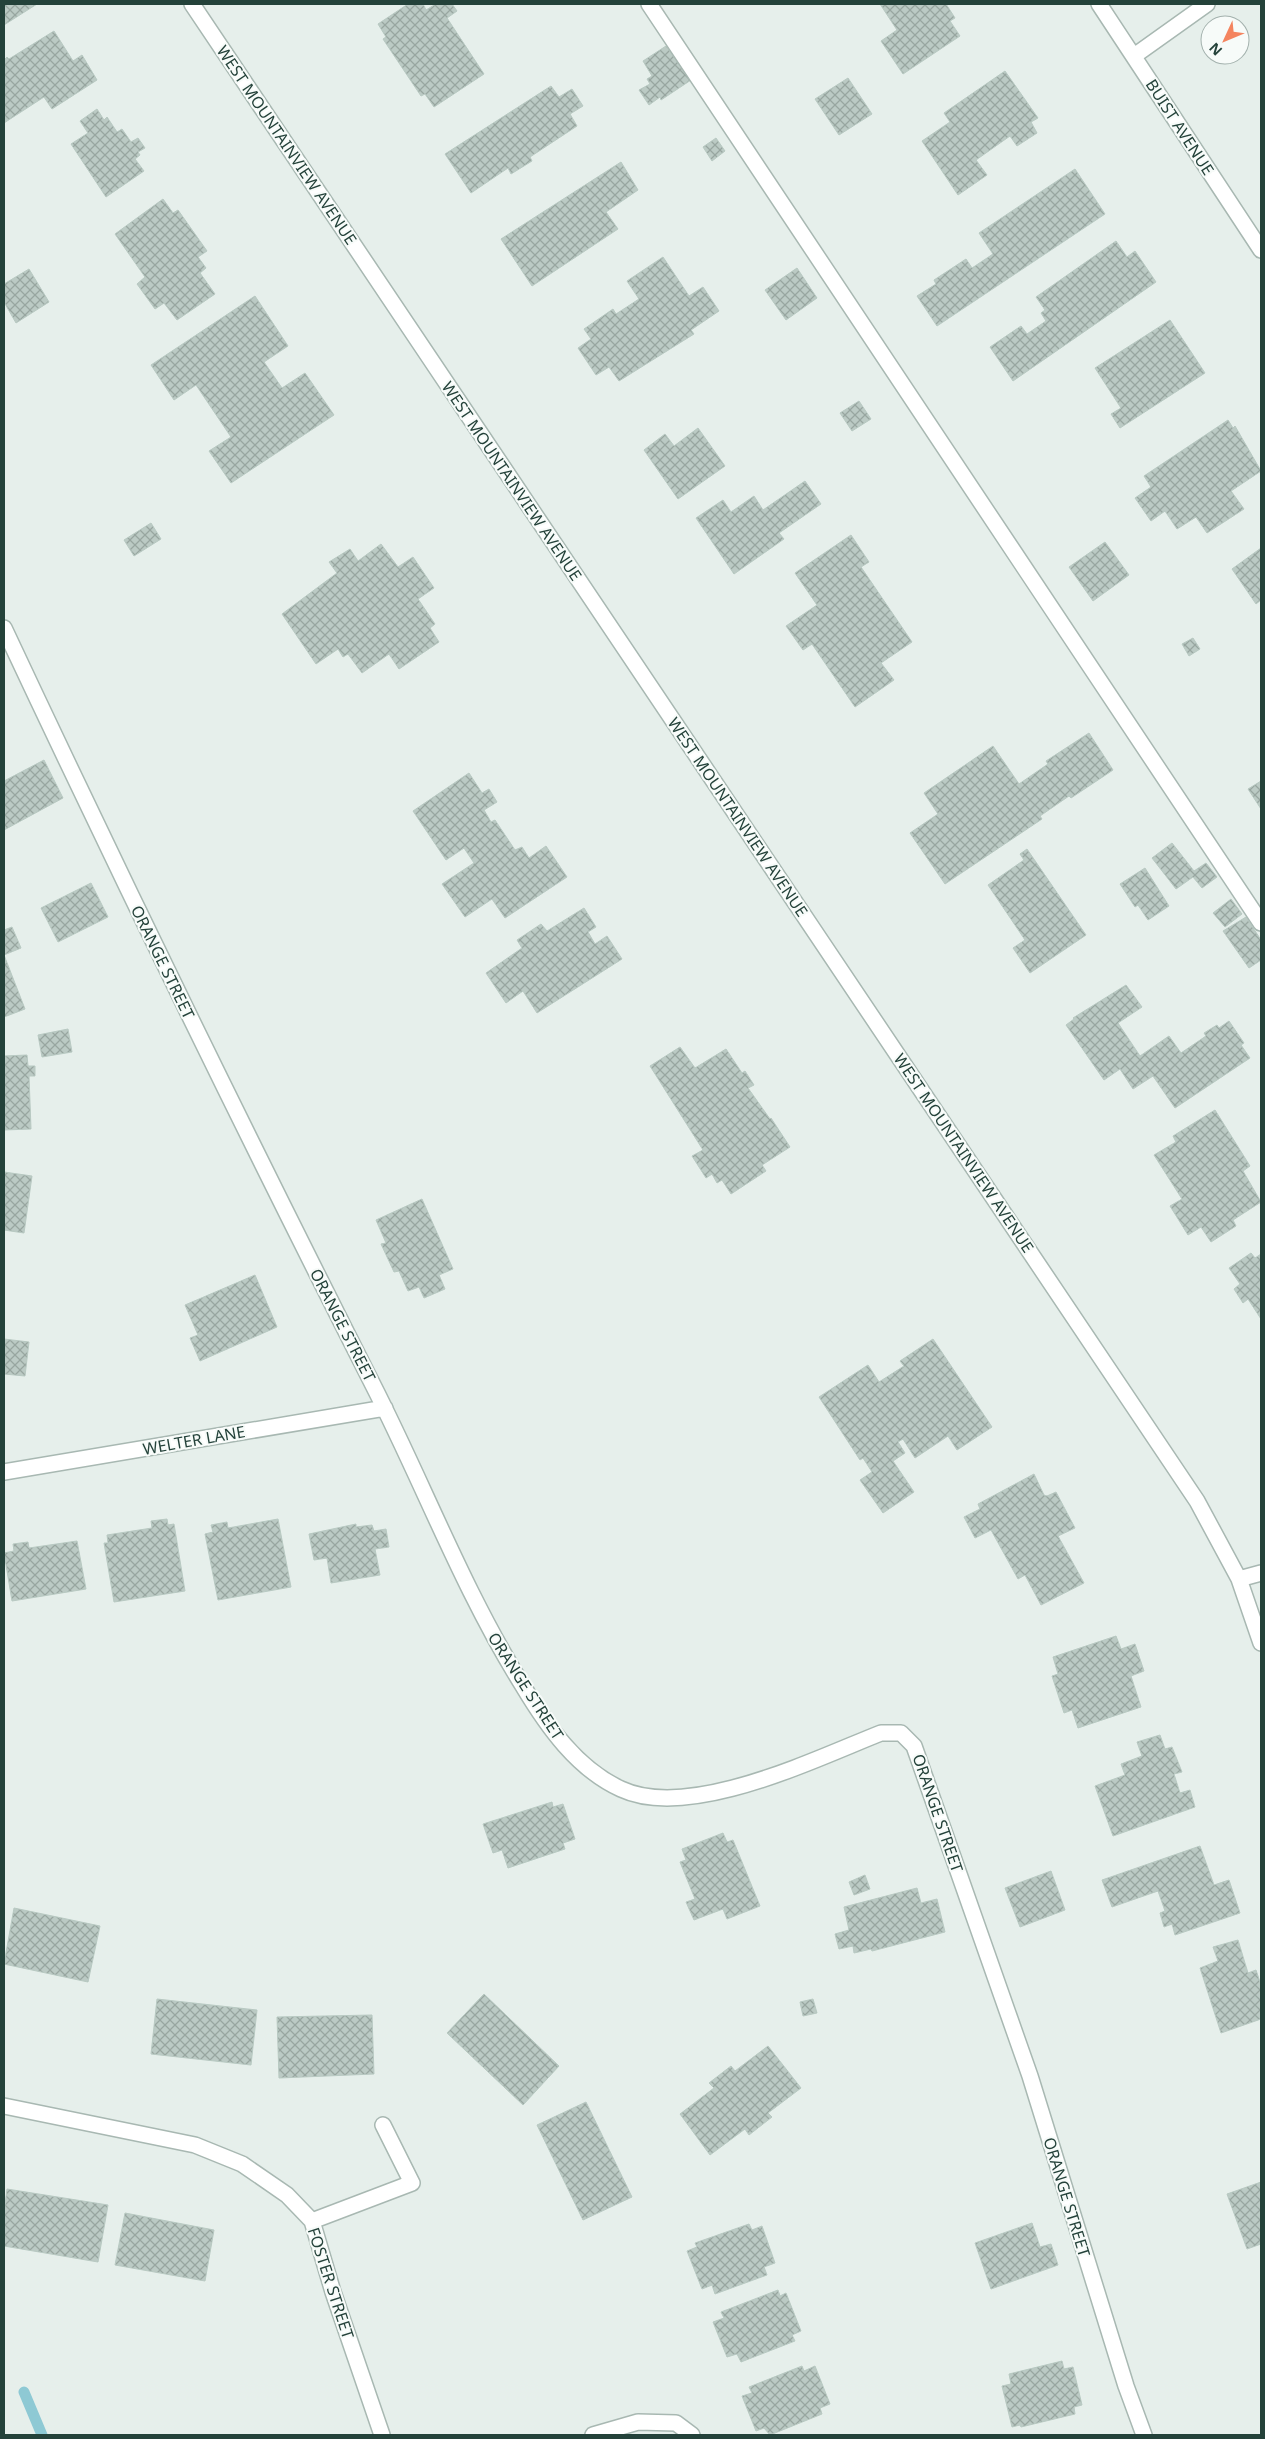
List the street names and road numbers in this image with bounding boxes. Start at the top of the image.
street label: WEST MOUNTAINVIEW AVENUE [212,41,362,249]
street label: BUIST AVENUE [1141,75,1219,179]
street label: WEST MOUNTAINVIEW AVENUE [437,377,587,585]
street label: WEST MOUNTAINVIEW AVENUE [663,713,813,921]
street label: ORANGE STREET [126,902,200,1023]
street label: WEST MOUNTAINVIEW AVENUE [889,1049,1039,1257]
street label: ORANGE STREET [305,1265,381,1385]
street label: WELTER LANE [141,1420,247,1460]
street label: ORANGE STREET [483,1628,569,1744]
street label: ORANGE STREET [907,1751,969,1875]
street label: ORANGE STREET [1038,2135,1096,2260]
street label: FOSTER STREET [303,2225,359,2342]

